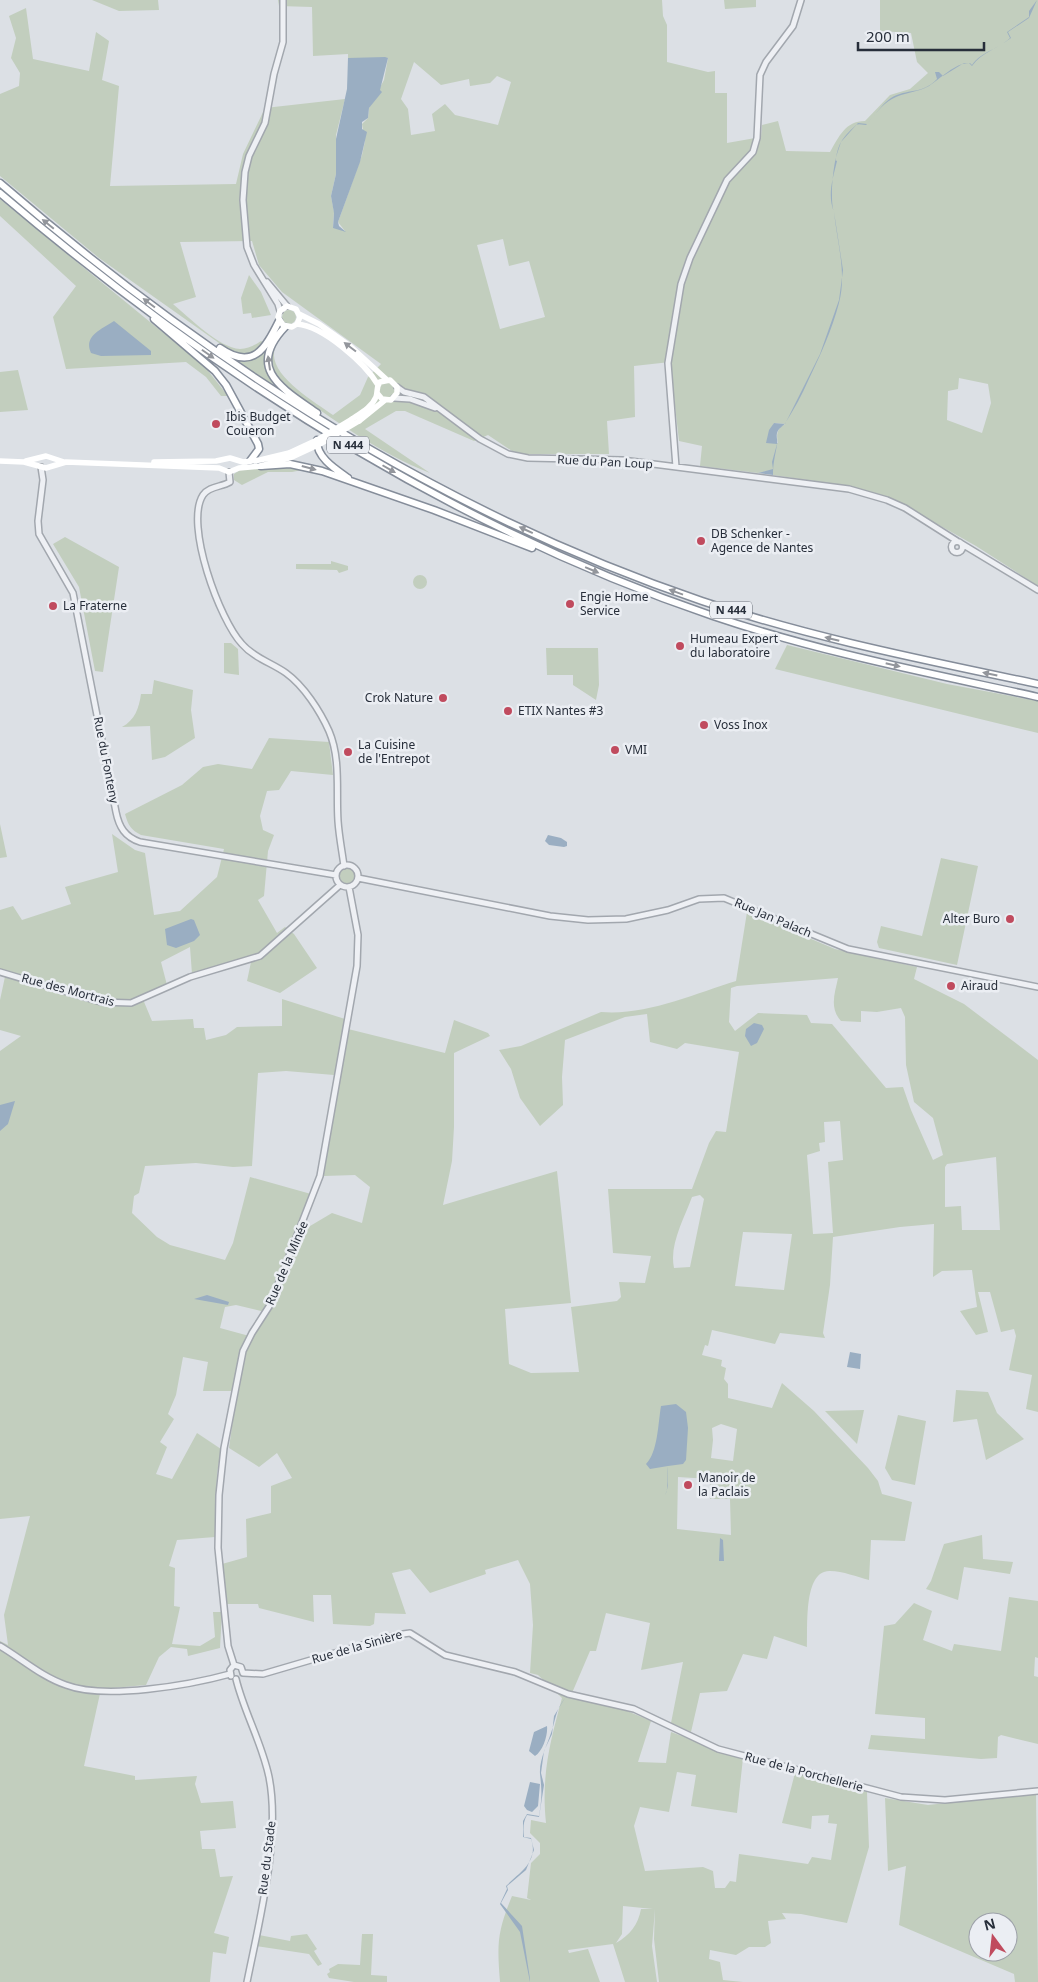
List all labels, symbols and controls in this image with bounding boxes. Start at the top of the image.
scale bar [858,20,984,52]
text: 200 m [866,26,910,46]
one-way arrow [42,218,55,229]
one-way arrow [143,297,156,308]
one-way arrow [344,341,357,352]
one-way arrow [201,349,215,359]
one-way arrow [265,354,273,370]
place label: Ibis Budget Coueron [226,408,291,439]
marker: Ibis Budget Coueron [210,418,222,430]
road number: N 444 [327,436,369,454]
street label: Rue du Pan Loup [557,451,653,472]
one-way arrow [301,464,316,472]
one-way arrow [382,465,397,473]
one-way arrow [519,525,533,533]
place label: DB Schenker - Agence de Nantes [711,525,814,556]
marker: DB Schenker - Agence de Nantes [695,535,707,547]
one-way arrow [585,566,599,574]
place label: Engie Home Service [580,588,649,619]
one-way arrow [669,588,684,595]
place label: La Fraterne [63,597,127,614]
marker: Engie Home Service [564,598,576,610]
marker: La Fraterne [47,600,59,612]
road number: N 444 [710,602,752,618]
place label: Humeau Expert du laboratoire [690,630,779,661]
one-way arrow [824,635,839,643]
marker: Humeau Expert du laboratoire [674,640,686,652]
one-way arrow [886,662,902,670]
one-way arrow [982,670,998,678]
place label: Crok Nature [365,689,433,706]
marker: Crok Nature [437,692,449,704]
place label: ETIX Nantes #3 [518,702,604,719]
marker: ETIX Nantes #3 [502,705,514,717]
street label: Rue du Fonteny [90,715,123,806]
place label: Voss Inox [714,716,768,733]
marker: Voss Inox [698,719,710,731]
place label: La Cuisine de l'Entrepot [358,736,431,767]
place label: VMI [625,741,647,758]
marker: VMI [609,744,621,756]
marker: La Cuisine de l'Entrepot [342,746,354,758]
street label: Rue Jan Palach [732,894,814,941]
place label: Alter Buro [943,910,1000,927]
marker: Alter Buro [1004,913,1016,925]
street label: Rue des Mortrais [20,969,117,1010]
place label: Airaud [961,977,998,994]
marker: Airaud [945,980,957,992]
street label: Rue de la Minée [261,1218,312,1308]
place label: Manoir de la Paclais [698,1469,756,1500]
marker: Manoir de la Paclais [682,1479,694,1491]
street label: Rue de la Sinière [310,1625,404,1668]
street label: Rue de la Porchellerie [743,1748,865,1796]
street label: Rue du Stade [254,1820,280,1896]
north arrow [968,1912,1018,1962]
text: N [982,1913,997,1935]

